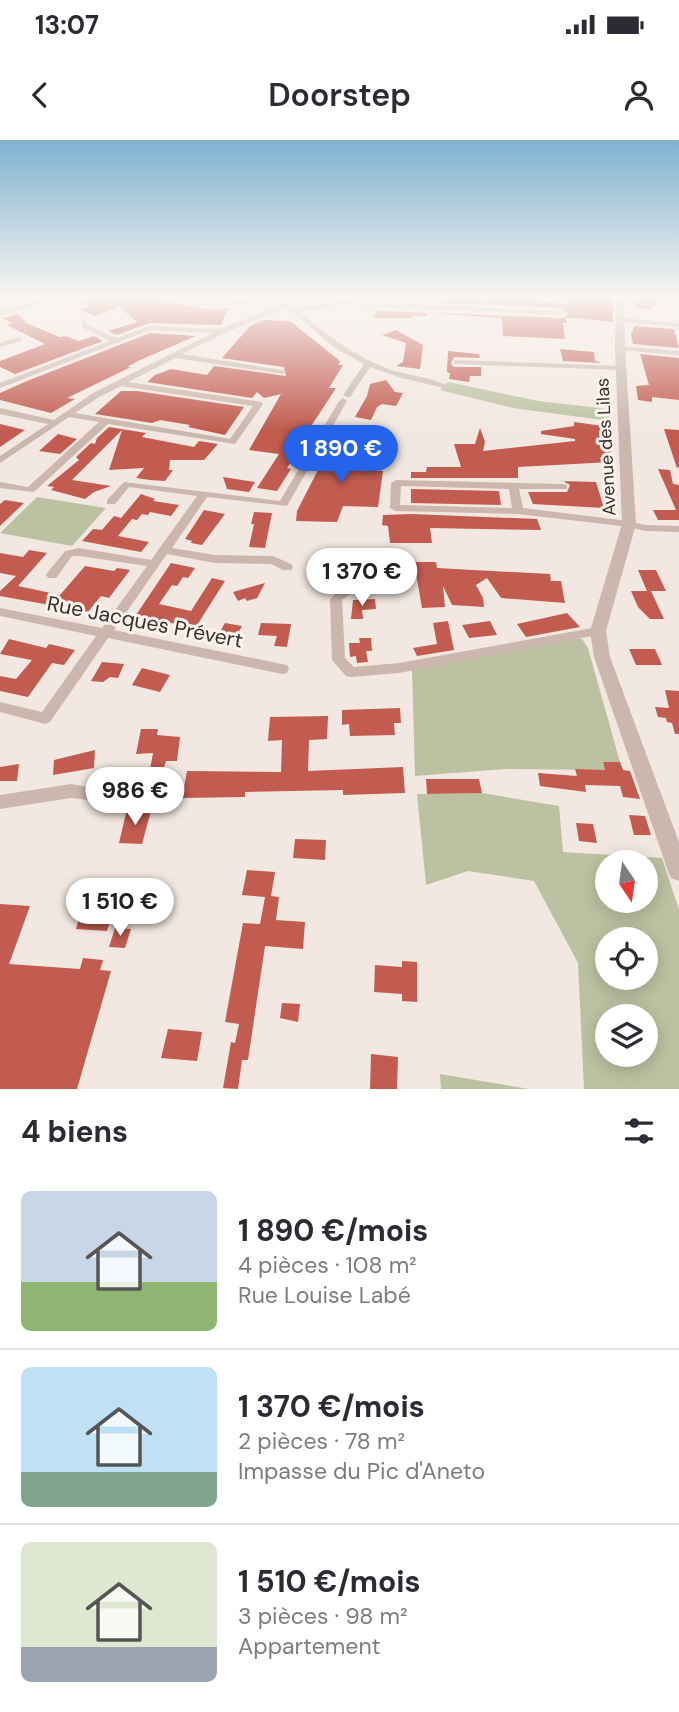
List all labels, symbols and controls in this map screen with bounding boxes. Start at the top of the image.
text: 13:07 [35,8,99,42]
text: Doorstep [268,74,411,116]
icon: back [21,76,59,114]
icon: person [620,76,658,114]
street label: Avenue des Lilas [590,377,622,517]
pin: 1 890 € [276,426,406,485]
text: 1 890 € [300,433,382,463]
pin: 1 370 € [297,548,427,608]
text: 1 370 € [322,556,402,586]
street label: Rue Jacques Prévert [45,589,245,655]
pin: 986 € [86,768,184,827]
text: 986 € [101,775,169,805]
north arrow [595,850,658,914]
map controls [595,850,658,1067]
pin: 1 510 € [55,878,185,938]
text: 1 510 € [82,886,158,916]
button: locate [595,927,658,990]
button: layers [595,1004,658,1067]
text: 4 biens [21,1112,128,1151]
icon: filters [620,1112,658,1150]
text: 1 890 €/mois [238,1211,428,1250]
icon: home [77,1219,161,1303]
text: 4 pièces · 108 m² [238,1250,417,1280]
text: Rue Louise Labé [238,1280,411,1310]
text: 1 370 €/mois [238,1387,425,1426]
icon: home [77,1395,161,1479]
text: 2 pièces · 78 m² [238,1426,405,1456]
text: Impasse du Pic d'Aneto [238,1456,485,1486]
text: 1 510 €/mois [238,1562,420,1601]
icon: home [77,1570,161,1654]
text: 3 pièces · 98 m² [238,1601,408,1631]
text: Appartement [238,1631,381,1661]

